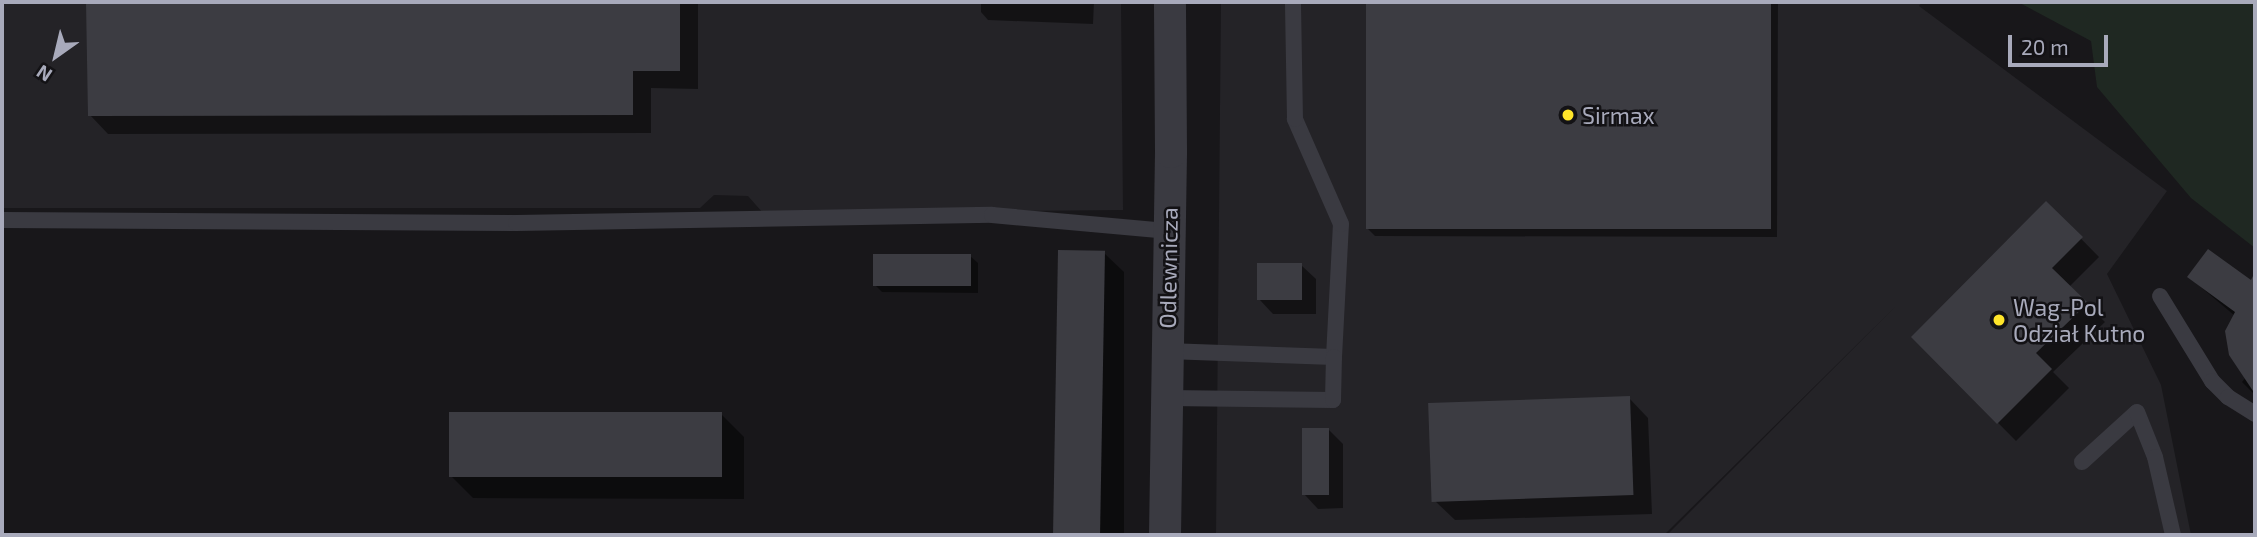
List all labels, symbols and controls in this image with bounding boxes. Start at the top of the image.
north arrow [21,21,91,91]
scale bar [2012,21,2112,65]
text: 20 m [2021,34,2069,59]
text: N [32,60,56,87]
place label: Sirmax [1582,101,1655,129]
marker: Sirmax [1560,107,1576,123]
street label: Odlewnicza [1153,207,1183,329]
place label: Wag-Pol Odział Kutno [2013,293,2146,347]
marker: Wag-Pol Odział Kutno [1991,312,2007,328]

